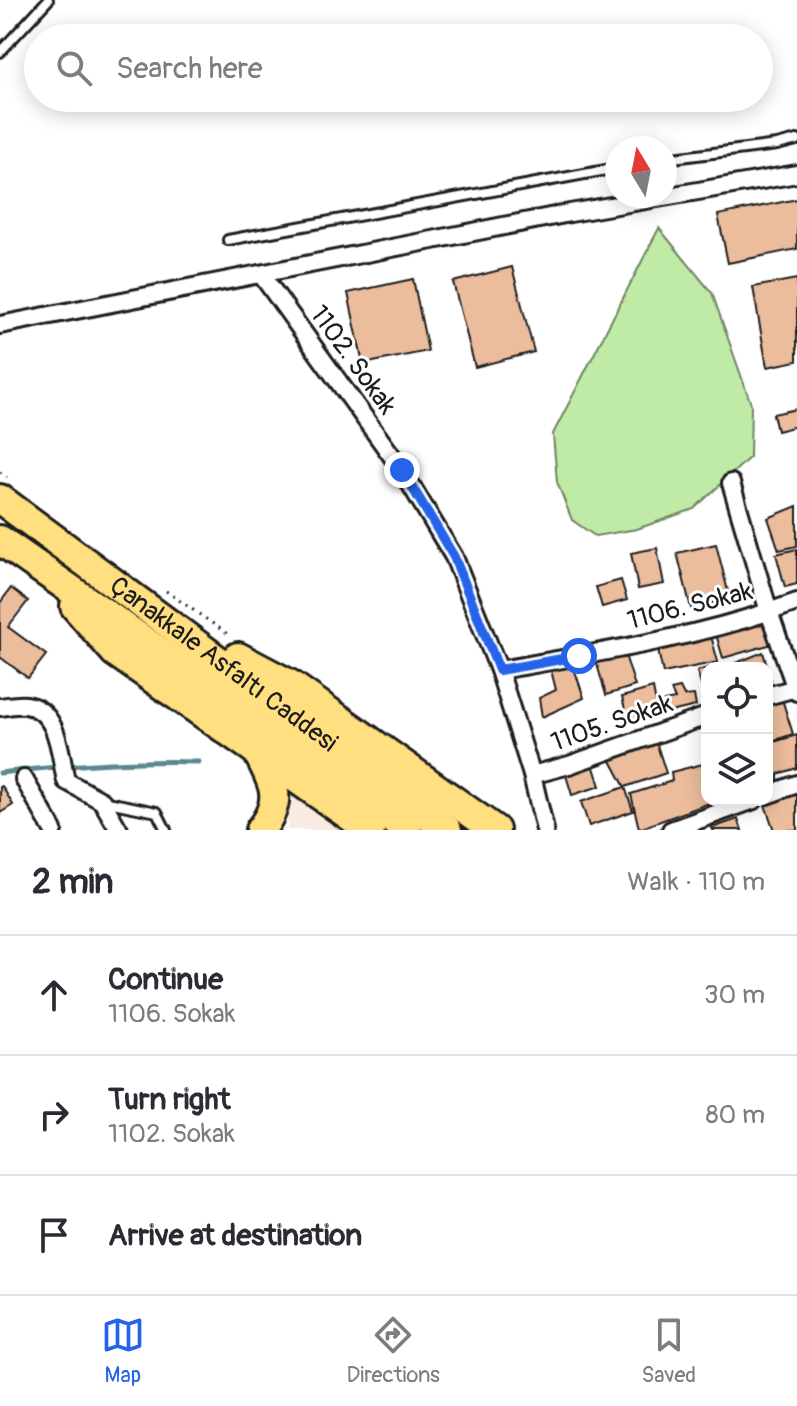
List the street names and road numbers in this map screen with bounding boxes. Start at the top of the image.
street label: 1102. Sokak [303,299,403,421]
street label: Çanakkale Asfaltı Caddesi [103,570,344,759]
street label: 1106. Sokak [624,575,756,637]
street label: 1105. Sokak [547,687,677,759]

